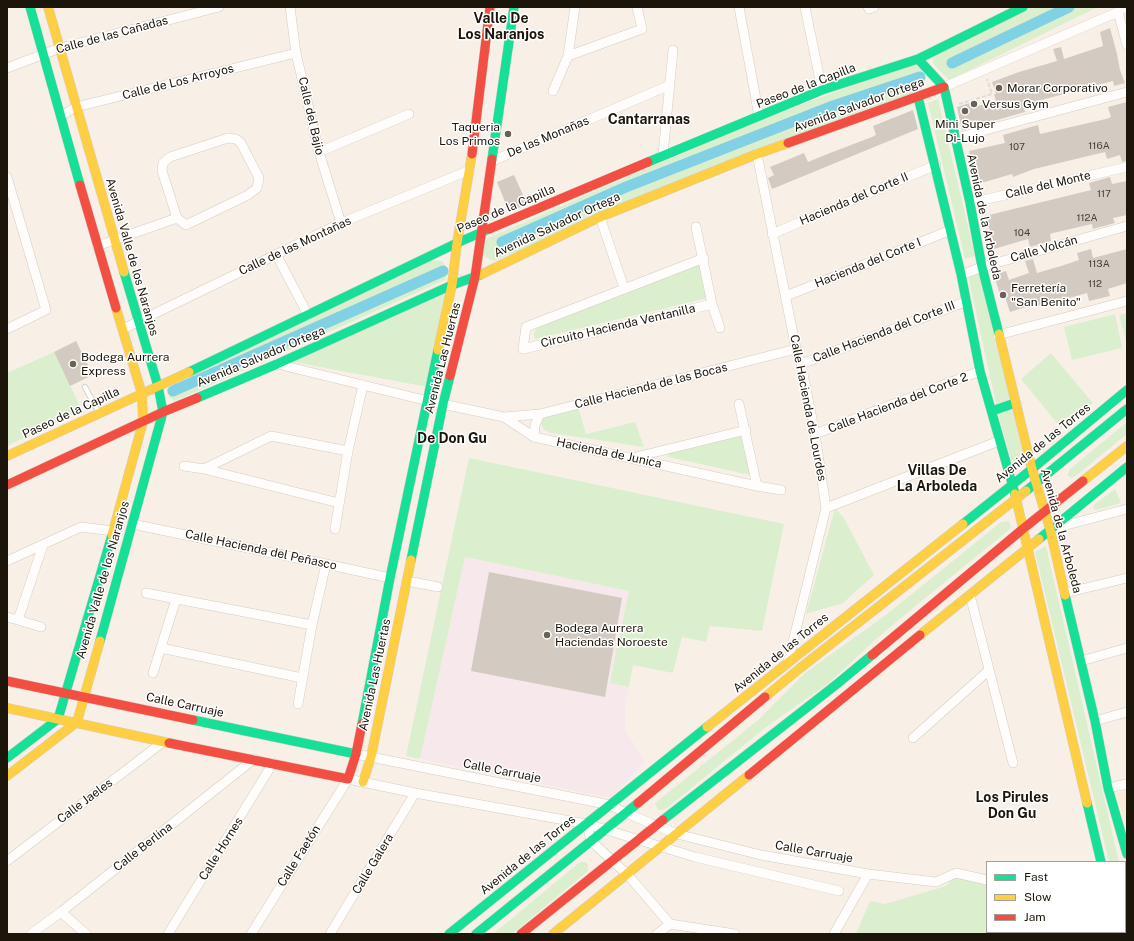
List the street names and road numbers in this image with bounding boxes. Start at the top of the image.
street label: Calle de las Cañadas [54,13,170,57]
street label: Paseo de la Capilla [754,60,858,112]
street label: Calle de Los Arroyos [121,61,235,103]
street label: Avenida Salvador Ortega [792,75,926,135]
street label: Calle del Bajio [295,76,327,156]
street label: De las Monañas [505,113,591,161]
street label: Avenida de la Arboleda [964,153,1004,281]
street label: Calle del Monte [1004,168,1092,202]
street label: Hacienda del Corte II [797,170,911,228]
street label: Avenida Valle de los Naranjos [103,176,161,338]
street label: Paseo de la Capilla [455,182,557,236]
street label: Avenida Salvador Ortega [492,189,622,261]
street label: Calle de las Montañas [237,214,353,278]
street label: Calle Volcán [1009,233,1079,265]
street label: Hacienda del Corte I [813,235,923,291]
street label: Calle Hacienda del Corte III [811,298,957,366]
street label: Avenida Las Huertas [422,301,464,415]
street label: Circuito Hacienda Ventanilla [539,301,697,351]
street label: Avenida Salvador Ortega [195,323,327,391]
street label: Calle Hacienda de Lourdes [787,334,829,482]
street label: Calle Hacienda de las Bocas [573,360,729,412]
street label: Calle Hacienda del Corte 2 [826,370,970,436]
street label: Paseo de la Capilla [20,384,122,442]
street label: Avenida de las Torres [992,400,1094,486]
street label: Hacienda de Junica [555,435,663,471]
street label: Avenida de la Arboleda [1037,467,1085,595]
street label: Avenida Valle de los Naranjos [74,499,132,661]
street label: Calle Hacienda del Peñasco [184,527,338,573]
street label: Avenida de las Torres [730,610,832,696]
street label: Avenida Las Huertas [356,618,394,732]
street label: Calle Carruaje [145,690,225,720]
street label: Calle Carruaje [462,756,542,786]
street label: Calle Jaeles [54,776,116,826]
street label: Avenida de las Torres [477,812,579,898]
street label: Calle Hornes [196,815,246,883]
street label: Calle Berlina [111,819,175,875]
street label: Calle Faetón [274,823,324,889]
street label: Calle Galera [349,831,397,897]
street label: Calle Carruaje [774,838,854,866]

